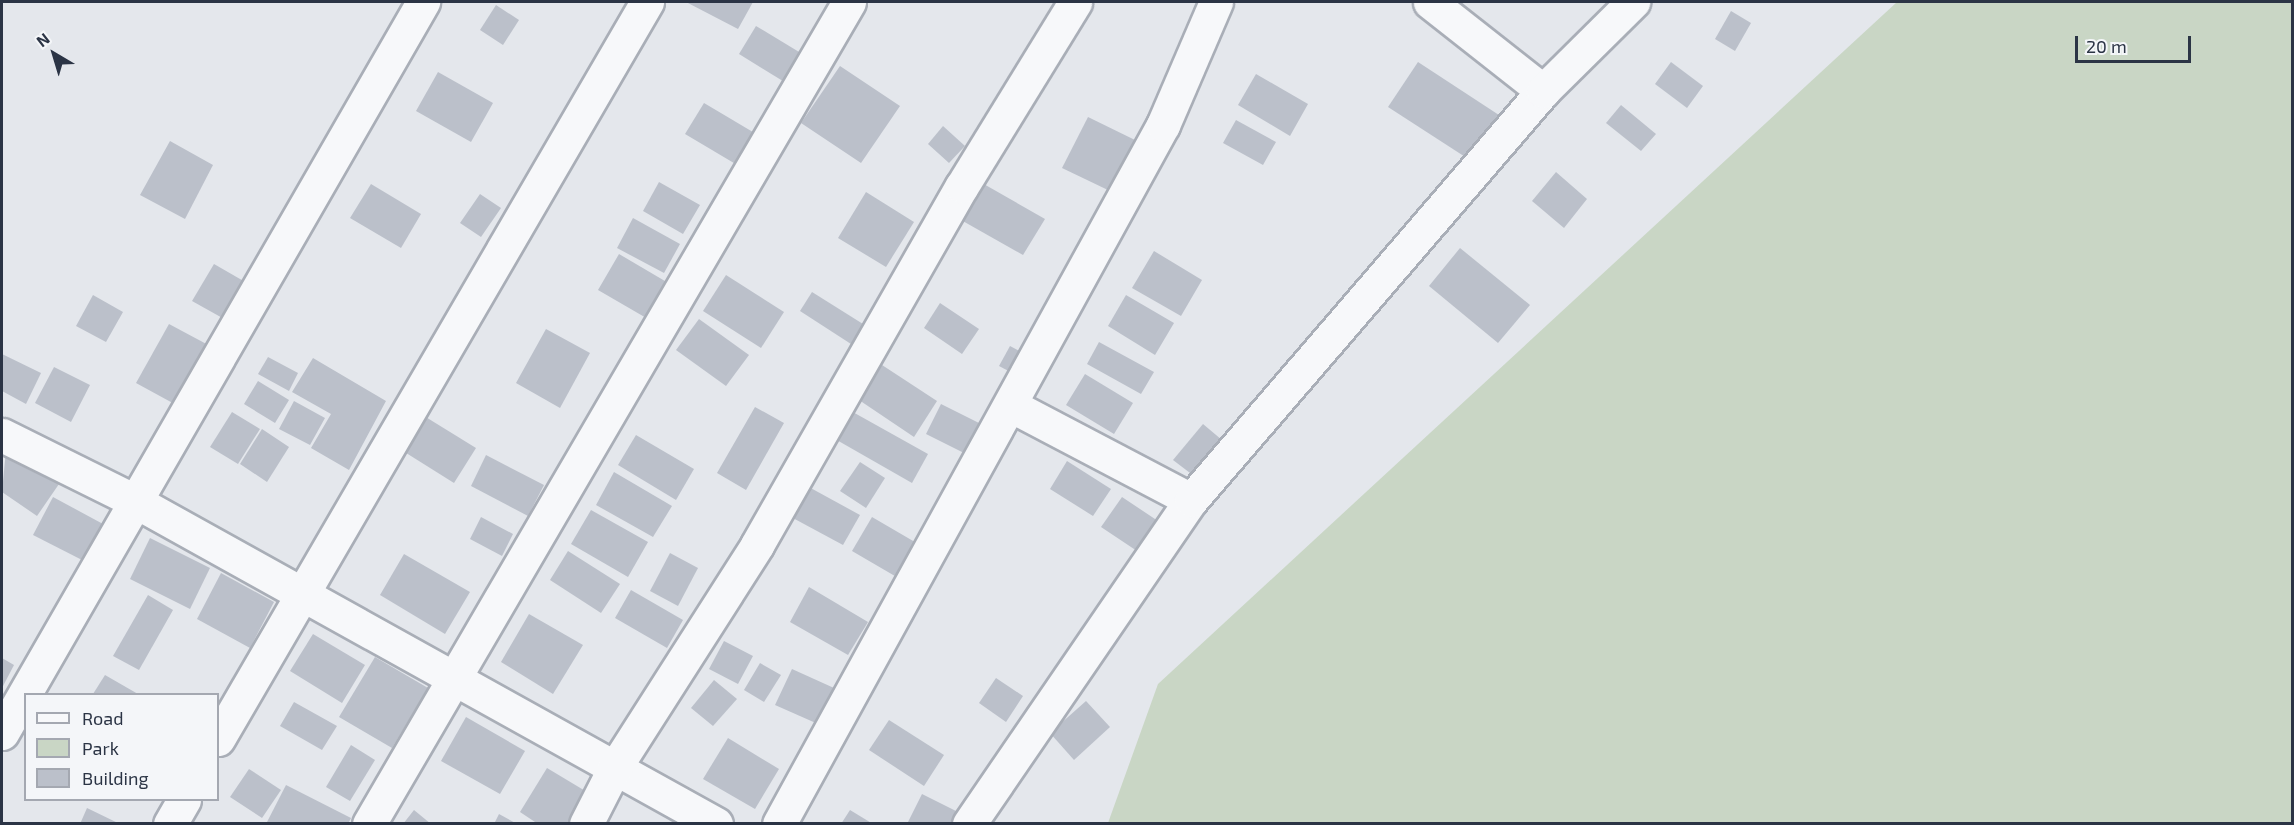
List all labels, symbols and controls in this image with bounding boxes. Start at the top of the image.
north arrow [24,24,84,84]
scale bar [2078,24,2194,62]
text: N [32,28,53,50]
text: 20 m [2086,35,2127,57]
legend [24,693,219,801]
text: Road [82,707,123,729]
text: Park [82,737,119,759]
text: Building [82,767,149,789]

